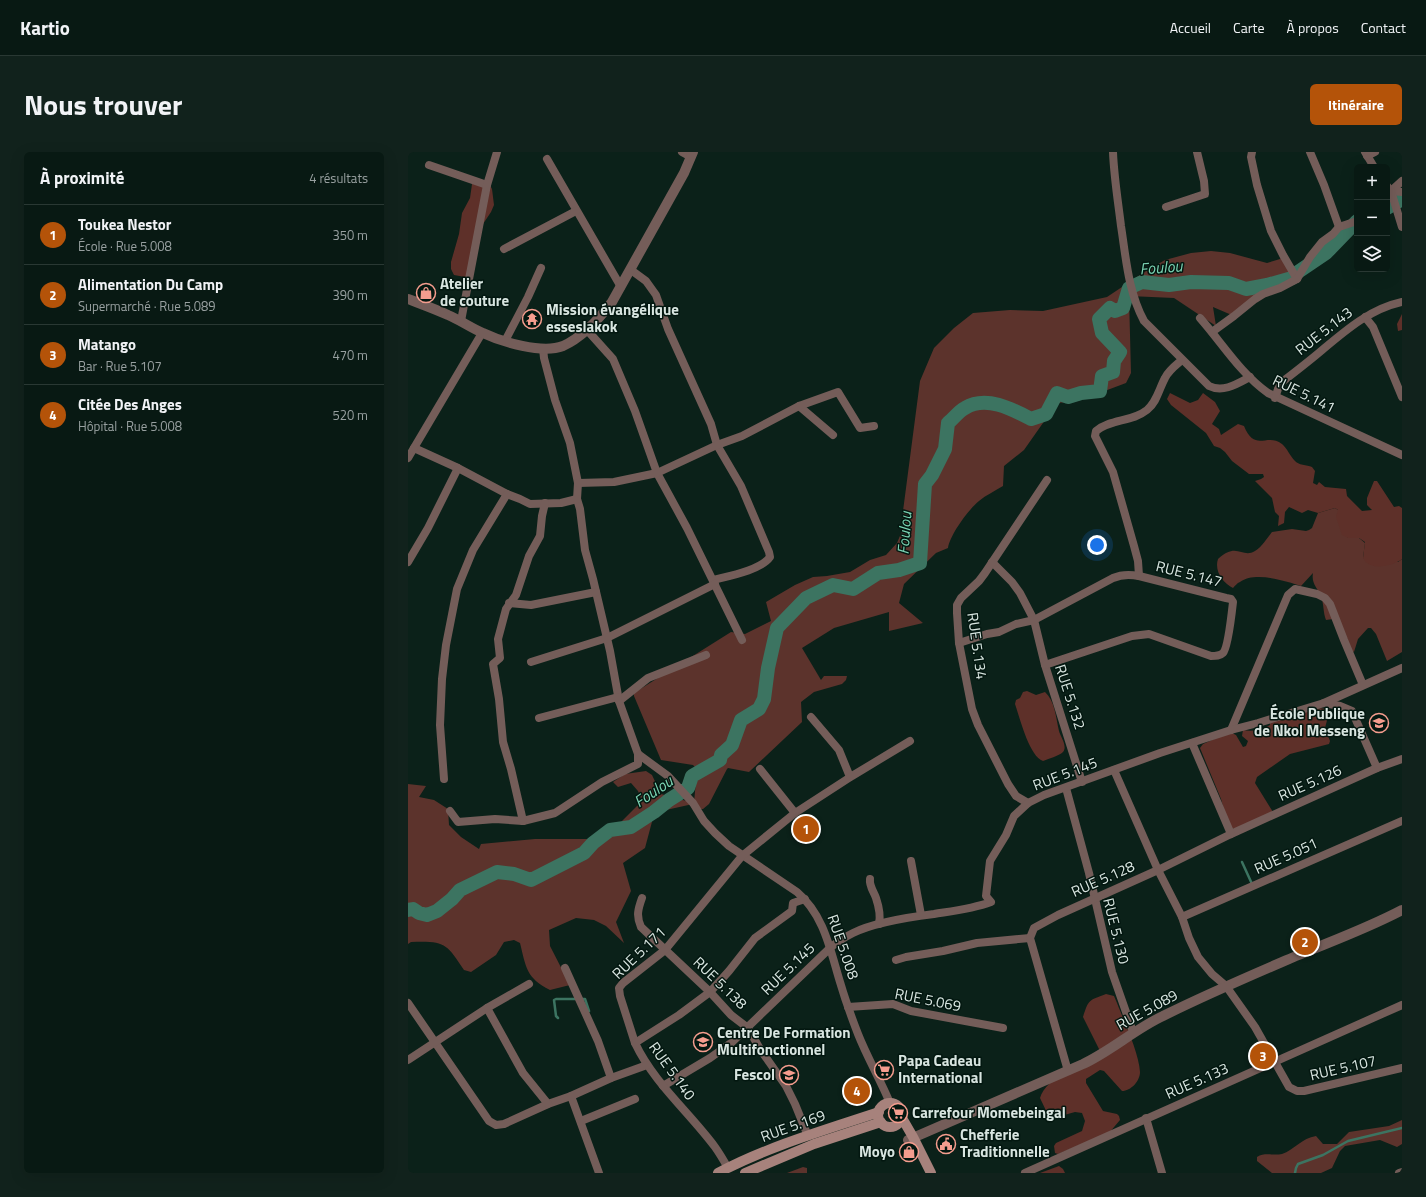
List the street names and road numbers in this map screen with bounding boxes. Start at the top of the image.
street label: RUE 5.143 [1290,301,1357,360]
street label: RUE 5.141 [1269,368,1340,419]
street label: RUE 5.147 [1154,554,1225,593]
street label: RUE 5.134 [961,611,994,681]
street label: RUE 5.132 [1049,661,1092,732]
street label: RUE 5.145 [1029,751,1100,796]
street label: RUE 5.126 [1274,758,1345,807]
street label: RUE 5.051 [1250,831,1321,880]
street label: RUE 5.128 [1067,854,1138,903]
street label: RUE 5.130 [1097,895,1136,966]
street label: RUE 5.008 [822,911,865,982]
street label: RUE 5.171 [606,921,671,984]
street label: RUE 5.145 [755,937,820,1000]
street label: RUE 5.138 [688,951,753,1014]
street label: RUE 5.069 [893,982,963,1017]
street label: RUE 5.089 [1112,983,1182,1036]
street label: RUE 5.140 [643,1037,702,1105]
street label: RUE 5.107 [1307,1049,1378,1086]
street label: RUE 5.133 [1161,1056,1232,1105]
street label: RUE 5.169 [757,1103,828,1148]

